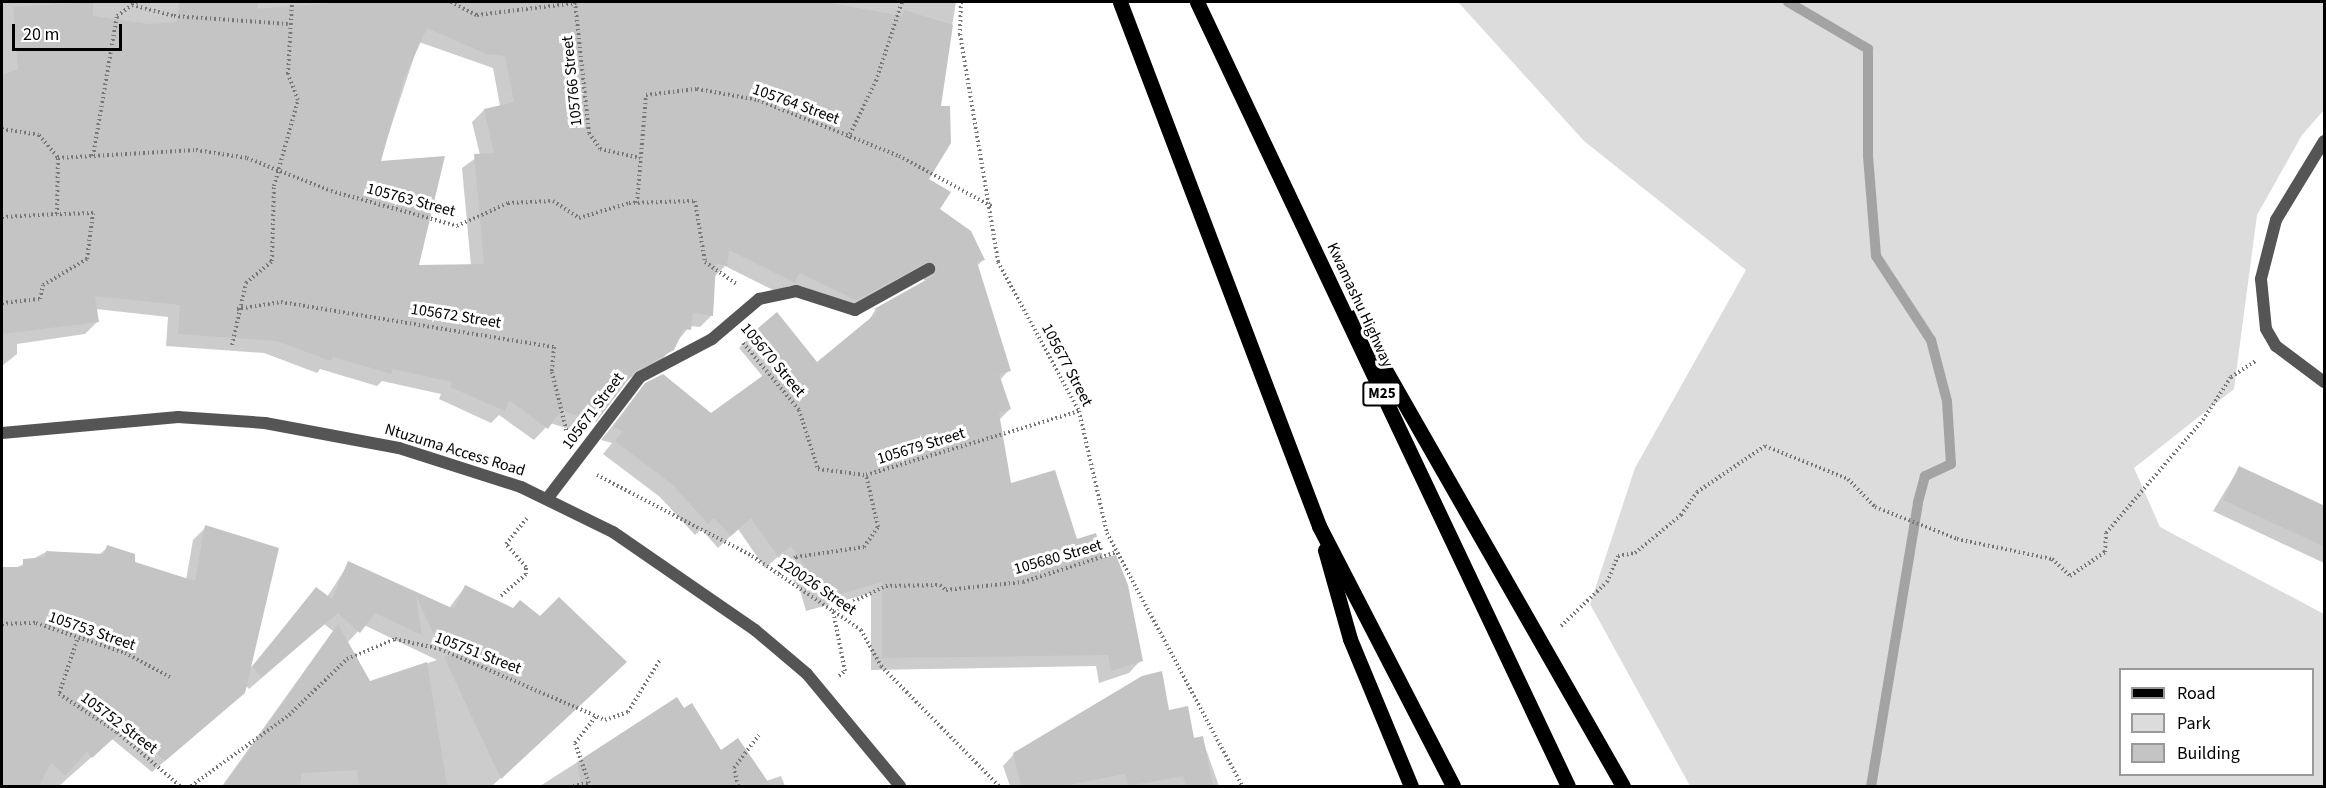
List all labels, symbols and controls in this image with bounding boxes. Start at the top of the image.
scale bar [15,12,124,50]
text: 20 m [23,22,59,47]
street label: 105766 Street [558,35,586,127]
street label: 105764 Street [750,79,842,129]
street label: 105763 Street [365,179,457,221]
street label: Kwamashu Highway [1323,240,1397,370]
street label: 105672 Street [410,299,502,333]
street label: 105670 Street [736,319,810,401]
street label: 105677 Street [1037,320,1097,410]
street label: 105671 Street [558,369,628,453]
road number: M25 [1361,382,1403,406]
street label: Ntuzuma Access Road [382,420,528,480]
street label: 105679 Street [875,424,967,468]
street label: 105680 Street [1012,535,1104,579]
street label: 120026 Street [774,553,860,619]
street label: 105753 Street [46,607,138,655]
street label: 105751 Street [432,628,524,678]
legend [2119,668,2314,776]
text: Road [2177,681,2216,706]
street label: 105752 Street [77,688,161,758]
text: Park [2177,711,2211,736]
text: Building [2177,741,2240,766]

